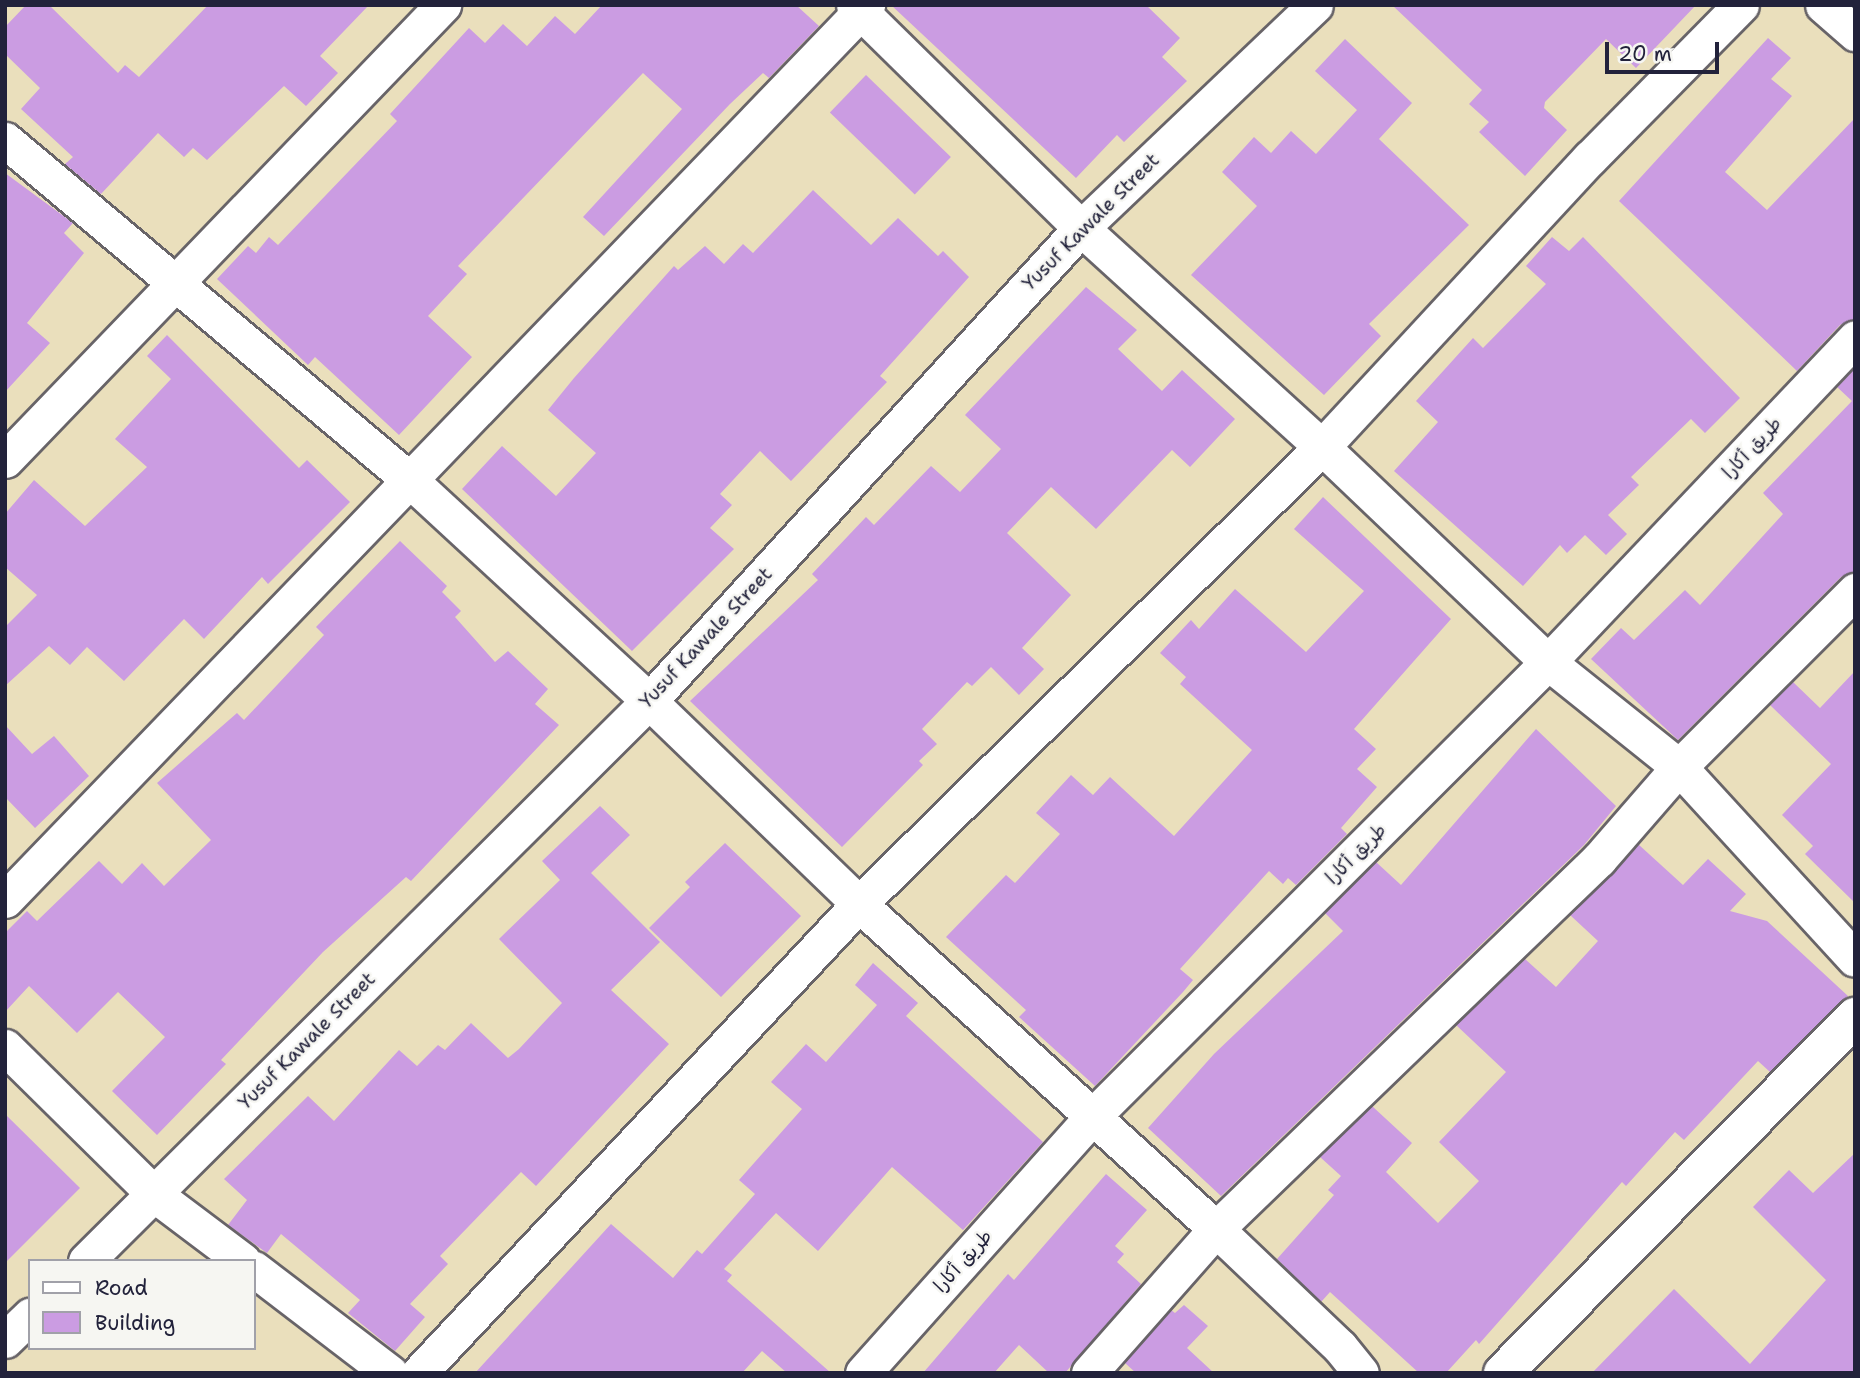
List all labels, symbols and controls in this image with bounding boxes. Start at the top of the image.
scale bar [1608,28,1722,72]
text: 20 m [1618,40,1672,68]
street label: Yusuf Kawale Street [1018,149,1164,295]
street label: طريق أكارا [1718,412,1786,484]
street label: Yusuf Kawale Street [635,563,777,713]
street label: طريق أكارا [1321,819,1391,889]
street label: Yusuf Kawale Street [234,968,380,1114]
street label: طريق أكارا [929,1225,997,1297]
legend [28,1259,256,1350]
text: Road [95,1274,148,1302]
text: Building [95,1309,175,1337]

